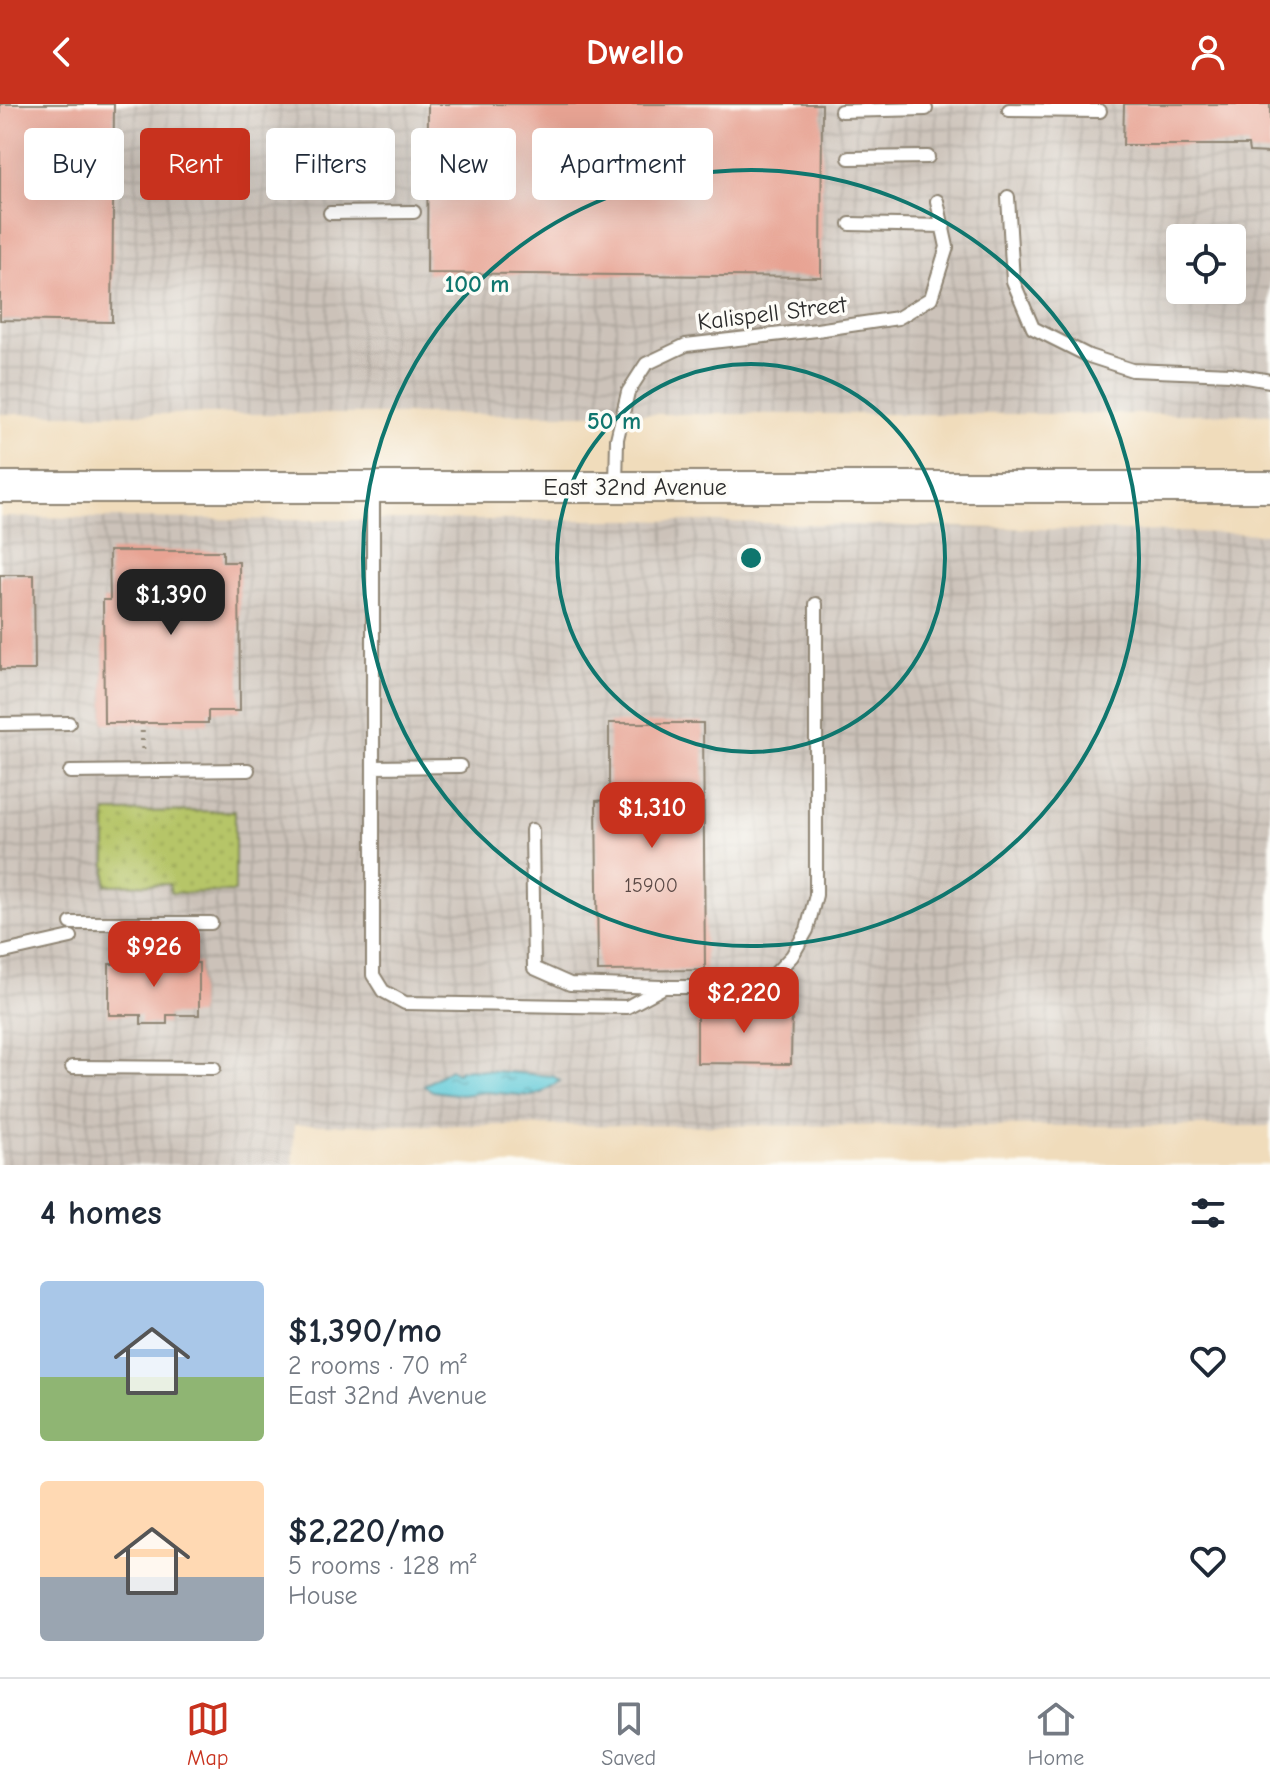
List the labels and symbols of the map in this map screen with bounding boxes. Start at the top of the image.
text: 100 m [445,270,509,298]
street label: Kalispell Street [696,290,849,336]
text: 50 m [587,407,641,435]
street label: East 32nd Avenue [543,473,727,501]
centre of rings [737,544,765,572]
pin: $1,390 [106,569,236,637]
pin: $1,310 [587,782,717,850]
house number: 15900 [624,874,678,897]
pin: $926 [107,921,201,989]
pin: $2,220 [679,967,809,1035]

